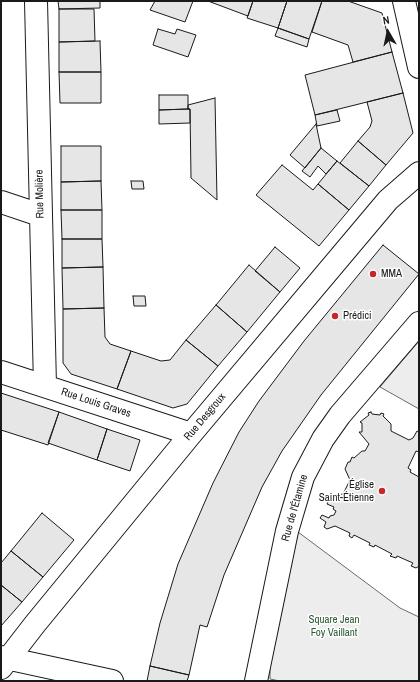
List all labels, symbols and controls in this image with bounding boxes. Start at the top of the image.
north arrow [368,12,408,52]
text: N [382,13,390,28]
street label: Rue Molière [33,169,47,219]
place label: MMA [381,267,402,281]
marker: MMA [368,269,378,279]
place label: Prédici [343,309,372,323]
marker: Prédici [330,311,340,321]
street label: Rue Louis Graves [59,385,133,421]
street label: Rue Desgroux [181,391,229,443]
street label: Rue de l'Étamine [279,473,311,543]
place label: Église Saint-Étienne [319,478,374,504]
marker: Église Saint-Étienne [377,486,387,496]
park label: Square Jean Foy Vaillant [308,613,360,639]

